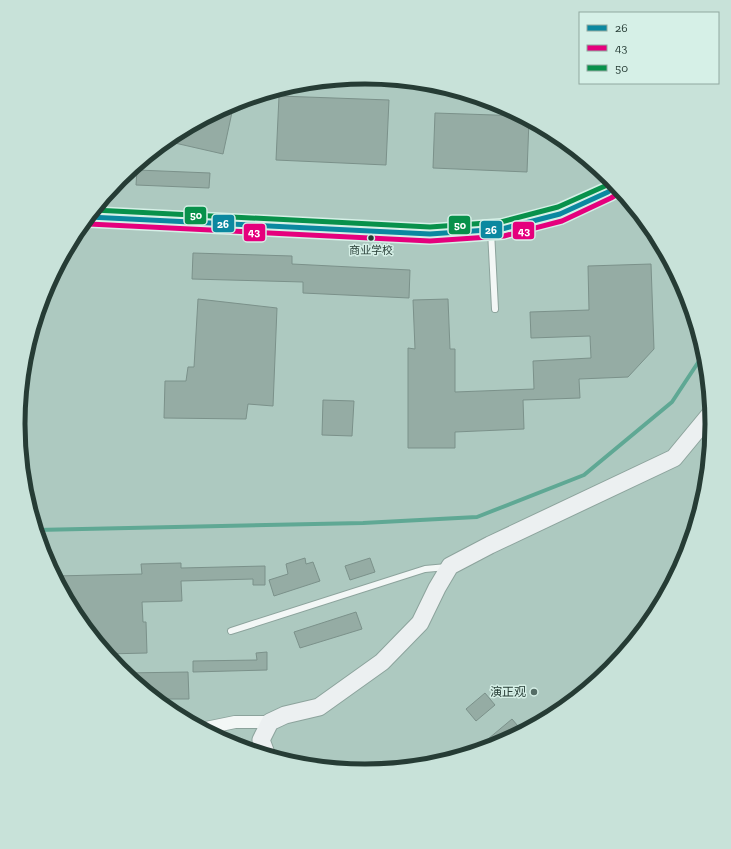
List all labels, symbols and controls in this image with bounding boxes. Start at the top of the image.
legend [579,12,719,84]
text: 26 [615,21,628,35]
text: 43 [615,41,627,55]
text: 50 [615,61,628,75]
line badge: 50 [184,206,207,225]
text: 50 [190,209,202,222]
line badge: 26 [212,214,235,233]
line badge: 50 [448,215,471,235]
text: 26 [217,218,229,231]
text: 50 [454,219,466,232]
line badge: 26 [480,220,503,239]
line badge: 43 [512,221,535,240]
line badge: 43 [243,223,266,242]
text: 26 [485,224,497,237]
text: 43 [518,225,530,238]
text: 43 [248,226,260,239]
marker: 商业学校 [366,233,376,243]
place label: 商业学校 [349,244,393,257]
place label: 演正观 [490,685,526,699]
marker: 演正观 [529,687,539,697]

